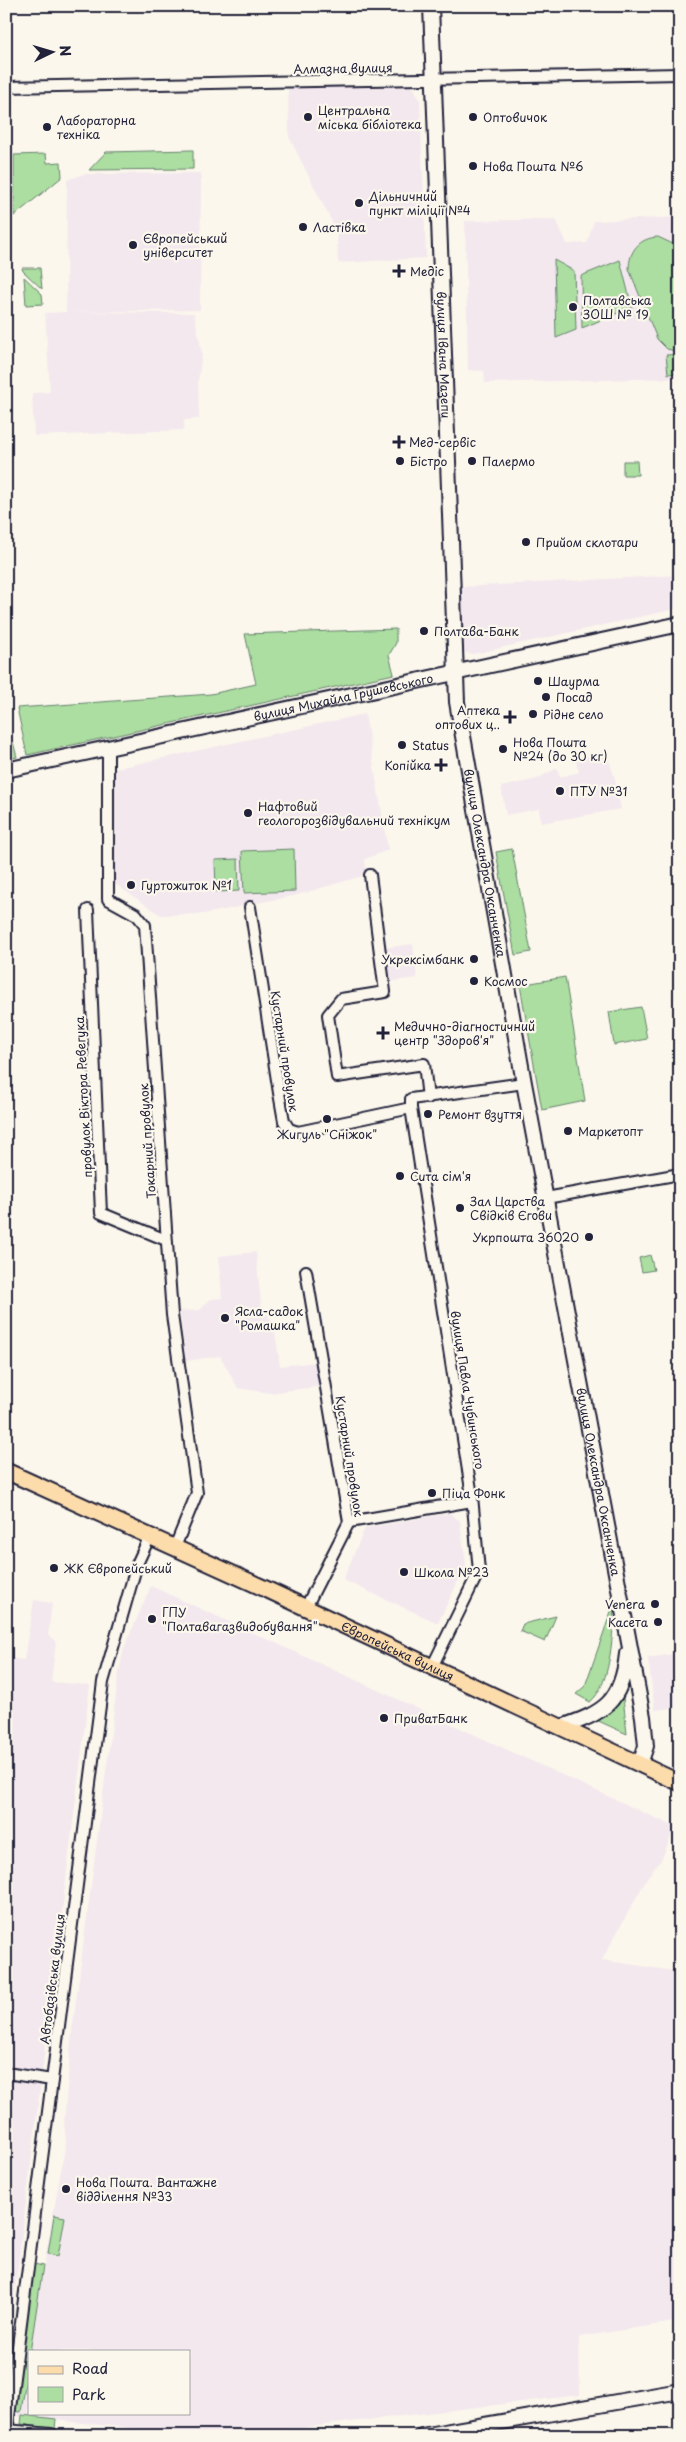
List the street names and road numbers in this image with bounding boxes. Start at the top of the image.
street label: Алмазна вулиця [293,58,393,78]
street label: вулиця Івана Мазепи [433,291,455,419]
street label: вулиця Михайла Грушевського [252,669,435,725]
street label: вулиця Олександра Оксанченка [460,767,511,959]
street label: Кустарний провулок [267,989,304,1114]
street label: провулок Віктора Ревегука [70,1015,96,1178]
street label: Токарний провулок [134,1082,160,1199]
street label: вулиця Павла Чубинського [447,1309,489,1471]
street label: вулиця Олександра Оксанченка [572,1386,625,1578]
street label: Кустарний провулок [332,1394,369,1519]
street label: Європейська вулиця [338,1617,457,1685]
street label: Автобазівська вулиця [35,1913,69,2045]

